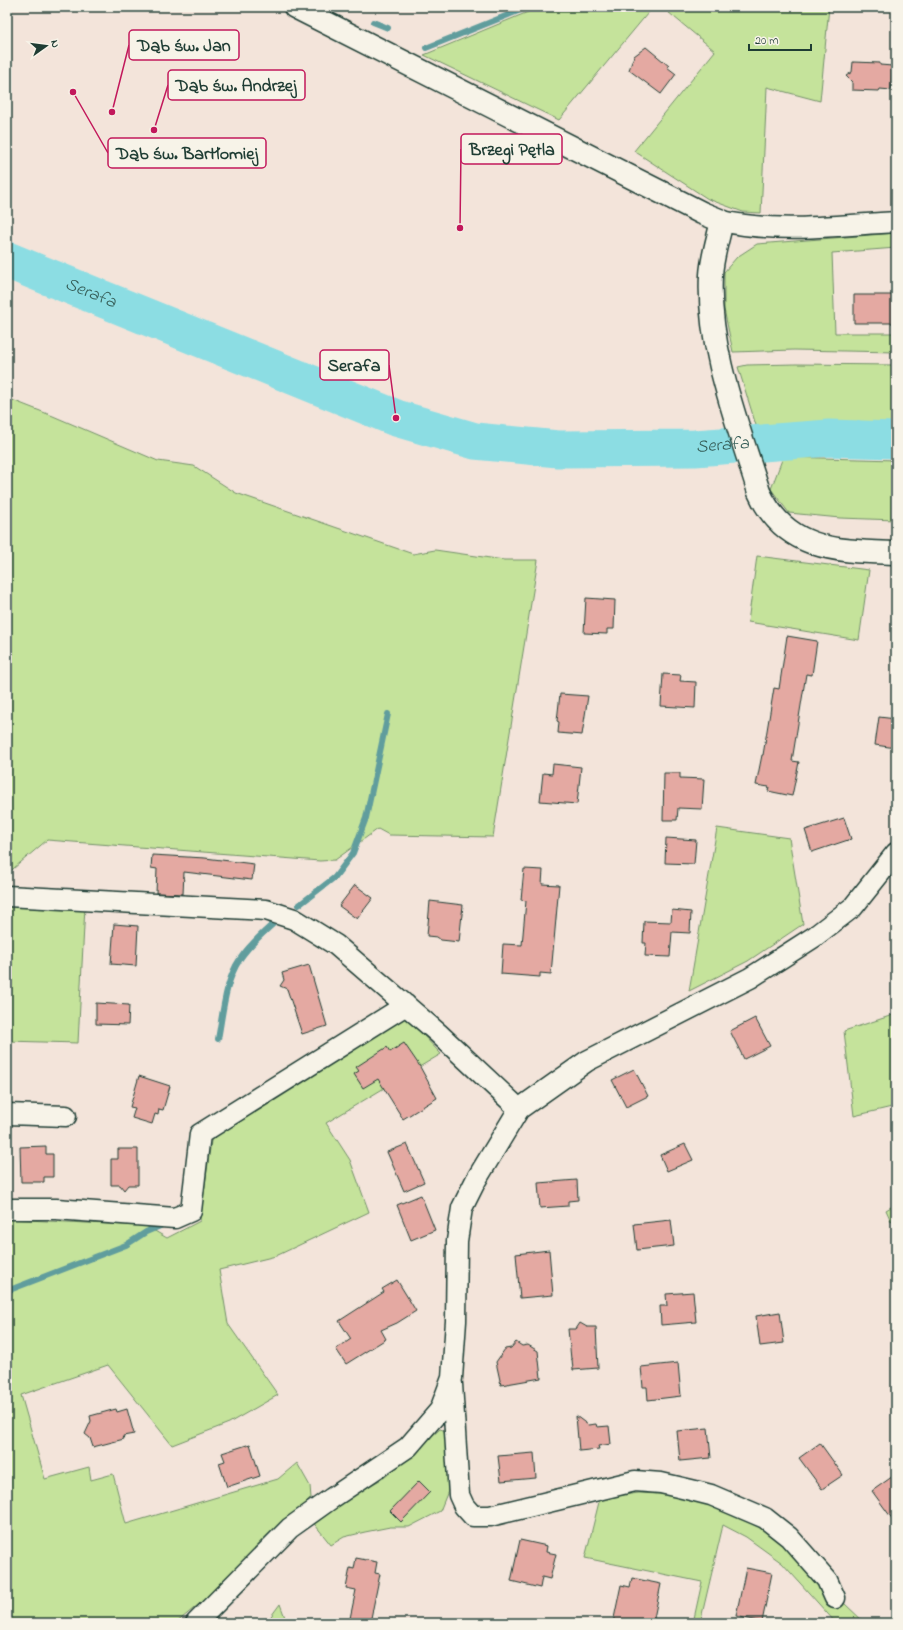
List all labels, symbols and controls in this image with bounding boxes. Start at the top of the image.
north arrow [26,26,66,66]
scale bar [749,26,811,52]
callout: Dąb św. Jan [129,30,239,60]
text: 20 m [755,32,778,50]
text: Dąb św. Jan [136,34,231,60]
text: N [46,38,63,49]
callout: Dąb św. Andrzej [168,70,305,100]
text: Dąb św. Andrzej [175,74,298,100]
callout: Brzegi Pętla [461,134,562,164]
callout: Dąb św. Bartłomiej [108,138,266,168]
text: Brzegi Pętla [468,138,555,165]
text: Dąb św. Bartłomiej [115,142,259,168]
water label: Serafa [61,272,120,316]
callout: Serafa [320,350,389,380]
text: Serafa [328,354,381,380]
water label: Serafa [695,431,750,461]

